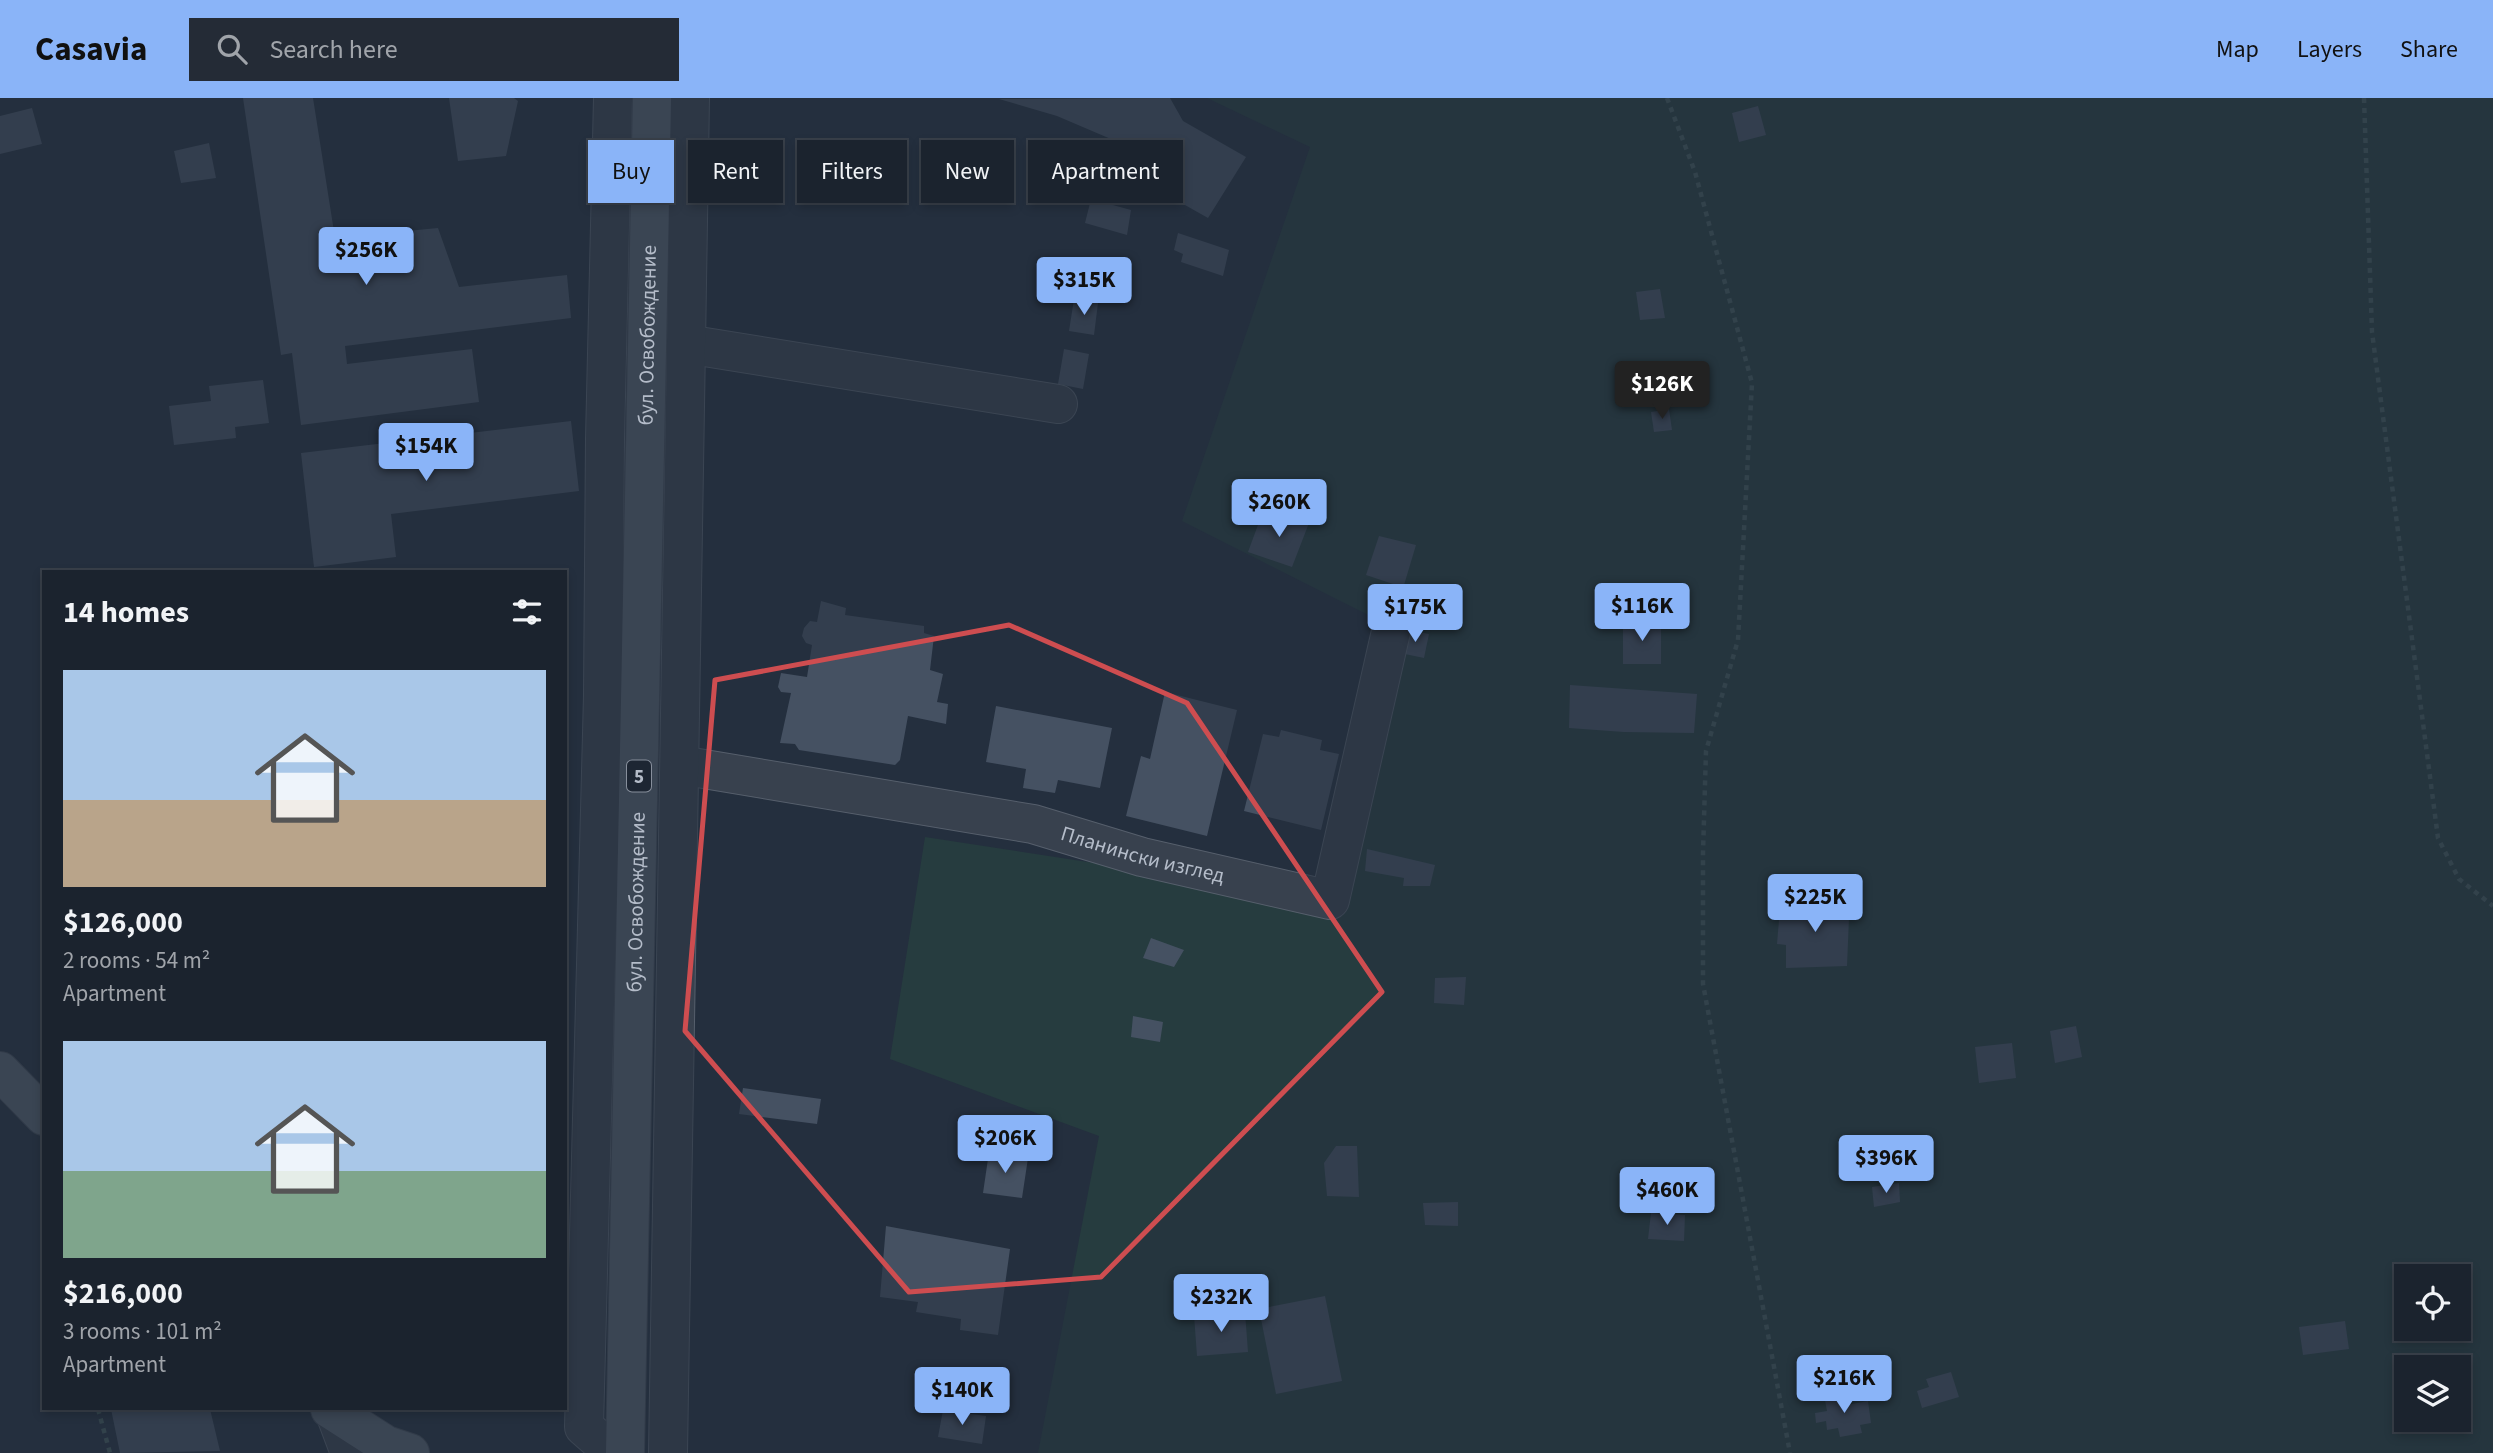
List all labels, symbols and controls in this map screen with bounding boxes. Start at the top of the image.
search box [189,18,679,81]
text: Casavia [35,26,147,73]
icon: search [213,30,251,68]
text: Search here [269,31,398,68]
text: Map [2216,32,2259,67]
text: Layers [2297,32,2362,67]
text: Share [2400,32,2458,67]
chip: Buy [588,140,674,203]
chip: Rent [688,140,783,203]
chip: Filters [797,140,907,203]
chip: New [921,140,1014,203]
chip: Apartment [1028,140,1183,203]
pin: $256K [317,228,415,287]
text: $256K [335,233,397,266]
street label: бул. Освобождение [630,245,664,426]
pin: $315K [1035,258,1133,317]
text: $315K [1053,263,1115,296]
pin: $126K [1613,362,1711,421]
text: $126K [1631,367,1693,400]
pin: $154K [377,424,475,483]
text: $154K [395,429,457,462]
pin: $260K [1230,480,1328,539]
text: $260K [1248,485,1310,518]
pin: $175K [1366,584,1464,644]
pin: $116K [1593,584,1691,643]
text: $116K [1611,589,1673,622]
text: $175K [1384,590,1446,623]
text: 14 homes [63,591,189,634]
icon: filters [508,593,546,631]
icon: home [242,715,368,841]
road number: 5 [627,761,651,792]
street label: бул. Освобождение [619,812,653,993]
street label: Планински изглед [1057,818,1228,890]
pin: $225K [1766,874,1864,934]
text: $225K [1784,880,1846,913]
text: $126,000 [63,901,183,944]
text: 2 rooms · 54 m² [63,944,210,977]
text: Apartment [63,977,166,1010]
icon: home [242,1086,368,1212]
pin: $206K [956,1116,1054,1175]
text: $206K [974,1121,1036,1154]
pin: $396K [1837,1136,1935,1195]
text: $396K [1855,1141,1917,1174]
pin: $460K [1618,1168,1716,1227]
text: $460K [1636,1173,1698,1206]
map controls [2394,1264,2471,1432]
button: locate [2394,1264,2471,1341]
text: $216,000 [63,1272,183,1315]
pin: $232K [1172,1274,1270,1334]
text: $232K [1190,1280,1252,1313]
text: 3 rooms · 101 m² [63,1315,222,1348]
text: Apartment [63,1348,166,1381]
button: layers [2394,1355,2471,1432]
pin: $216K [1795,1356,1893,1415]
text: $216K [1813,1361,1875,1394]
pin: $140K [913,1368,1011,1427]
text: $140K [931,1373,993,1406]

